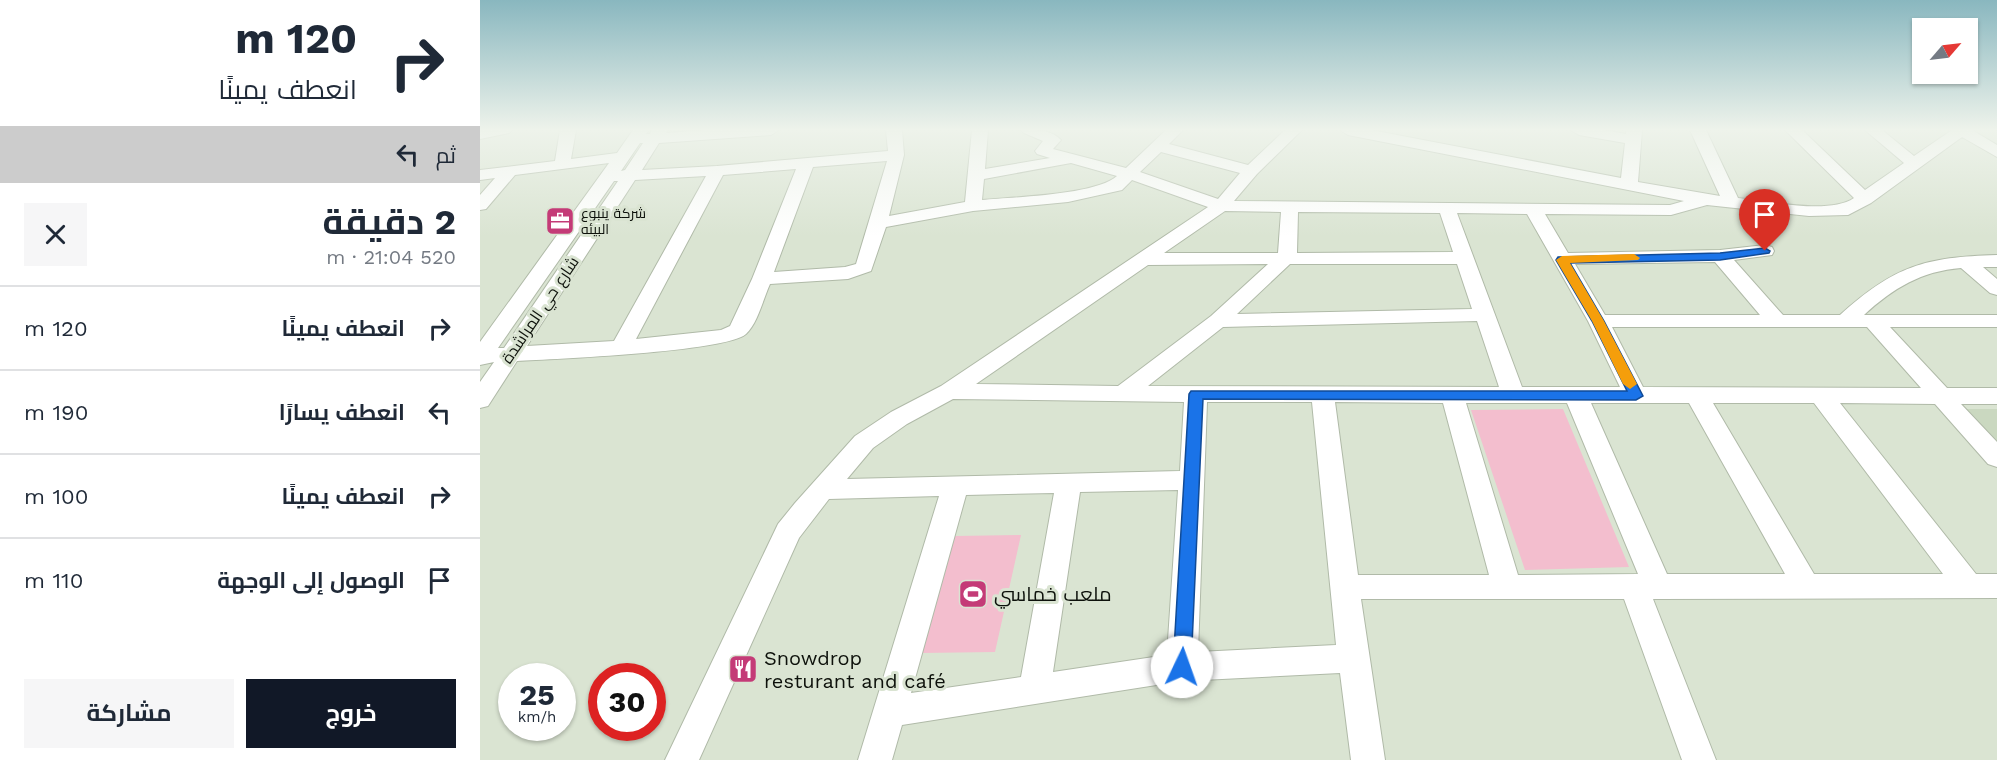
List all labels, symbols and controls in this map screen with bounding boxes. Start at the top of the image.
text: 120 m [235,14,357,63]
north arrow [1912,18,1978,84]
map controls [1912,18,1978,84]
icon: right [378,24,456,102]
text: انعطف يمينًا [218,74,357,106]
icon: left [391,138,424,171]
text: ثم [436,143,456,168]
pin [1739,189,1790,251]
icon: arrive [1748,198,1781,231]
text: 2 دقيقة [322,201,456,243]
button: close [24,203,87,266]
office icon: شركة ينبوع البيئه [544,205,576,237]
place label: شركة ينبوع البيئه [581,205,646,237]
text: 520 m · 21:04 [326,245,456,269]
street label: شارع حي المراشدة [497,253,586,369]
icon: right [423,312,456,345]
text: 120 m [24,316,88,341]
text: انعطف يمينًا [281,316,405,341]
icon: left [423,396,456,429]
text: 190 m [24,400,88,425]
text: انعطف يسارًا [279,400,405,425]
icon: right [423,480,456,513]
text: 100 m [24,484,88,509]
text: انعطف يمينًا [281,484,405,509]
icon: arrive [423,564,456,597]
text: 110 m [24,568,83,593]
text: الوصول إلى الوجهة [217,568,405,593]
sports icon: ملعب خماسي [957,578,989,610]
place label: ملعب خماسي [994,582,1112,609]
position arrow [1150,635,1214,699]
place label: Snowdrop resturant and café [764,646,946,693]
restaurant icon: Snowdrop resturant and café [727,653,759,685]
speed limit sign: 30 [588,663,666,741]
text: 25 [519,677,555,712]
button: مشاركة [24,679,234,748]
button: خروج [246,679,456,748]
text: km/h [518,708,556,726]

